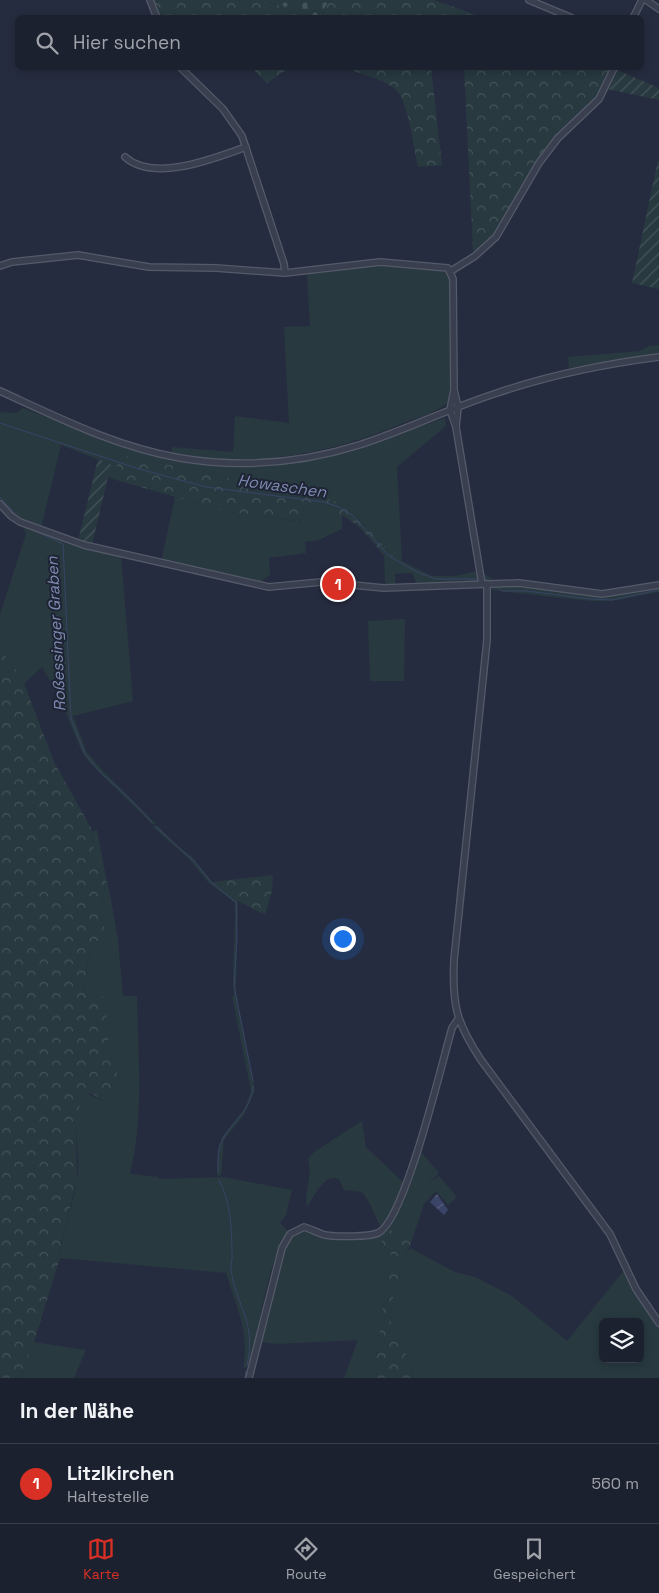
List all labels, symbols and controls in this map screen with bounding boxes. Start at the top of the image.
search box [15,15,644,70]
icon: search [33,29,61,57]
text: Hier suchen [73,30,181,55]
water label: Howaschen [236,469,329,503]
water label: Roßessinger Graben [41,555,71,712]
pin: 1 [322,565,354,603]
your location [330,926,356,952]
map controls [599,1318,644,1363]
button: layers [599,1318,644,1363]
text: In der Nähe [20,1397,134,1424]
text: Litzlkirchen [67,1461,174,1486]
text: 1 [32,1473,40,1494]
text: 560 m [591,1473,639,1494]
text: Haltestelle [67,1486,149,1507]
tab: Karte [83,1535,120,1583]
tab: Route [286,1535,327,1583]
tab: Gespeichert [493,1535,576,1583]

